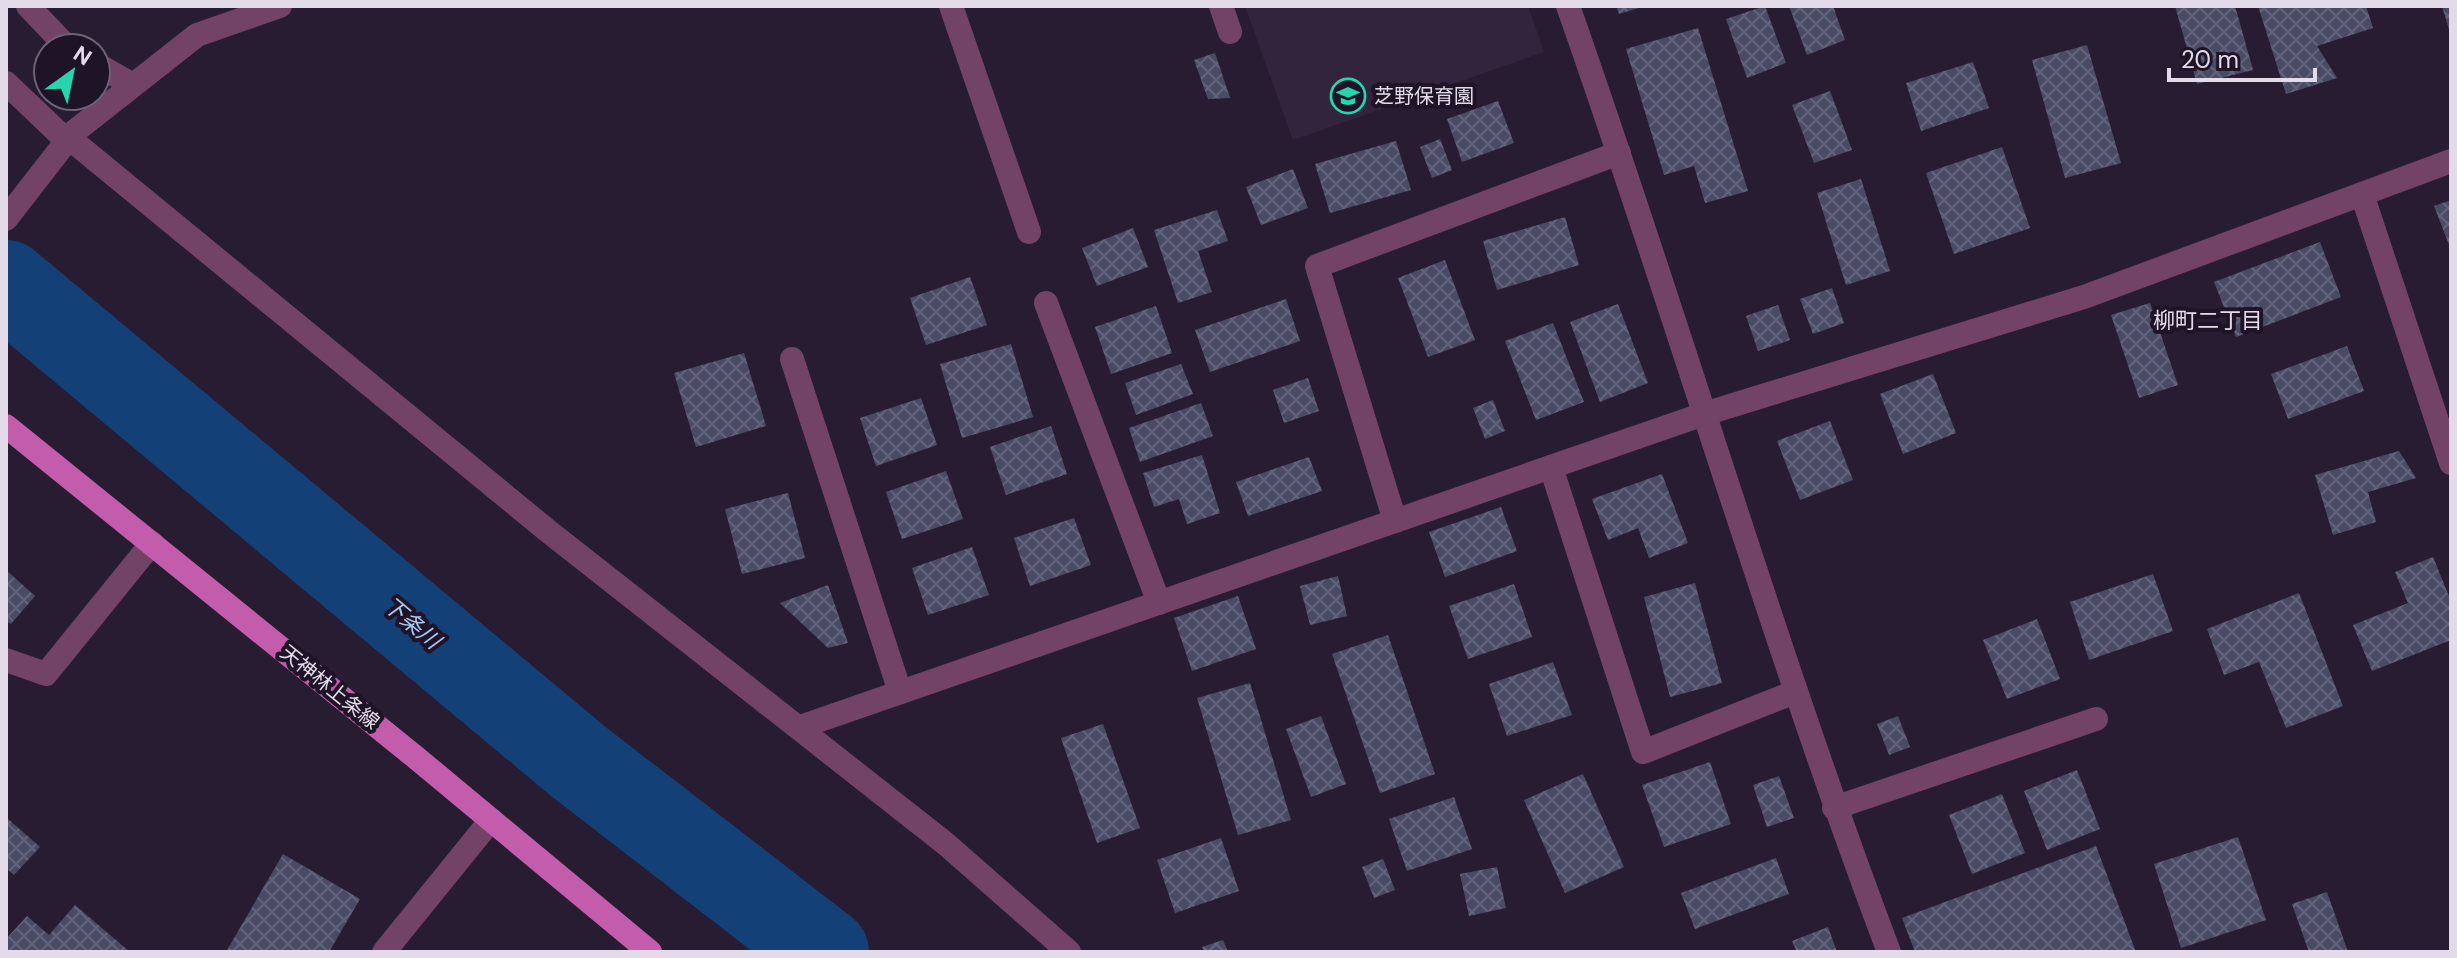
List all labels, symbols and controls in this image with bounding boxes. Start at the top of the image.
north arrow [32,32,112,112]
scale bar [2169,32,2315,82]
text: N [68,39,97,72]
text: 20 m [2181,44,2239,75]
school or university icon: 芝野保育園 [1329,77,1367,115]
place label: 芝野保育園 [1374,83,1474,109]
district label: 柳町二丁目 [2153,306,2263,335]
water label: 下条川 [377,591,448,657]
street label: 天神林上条線 [275,639,385,735]

